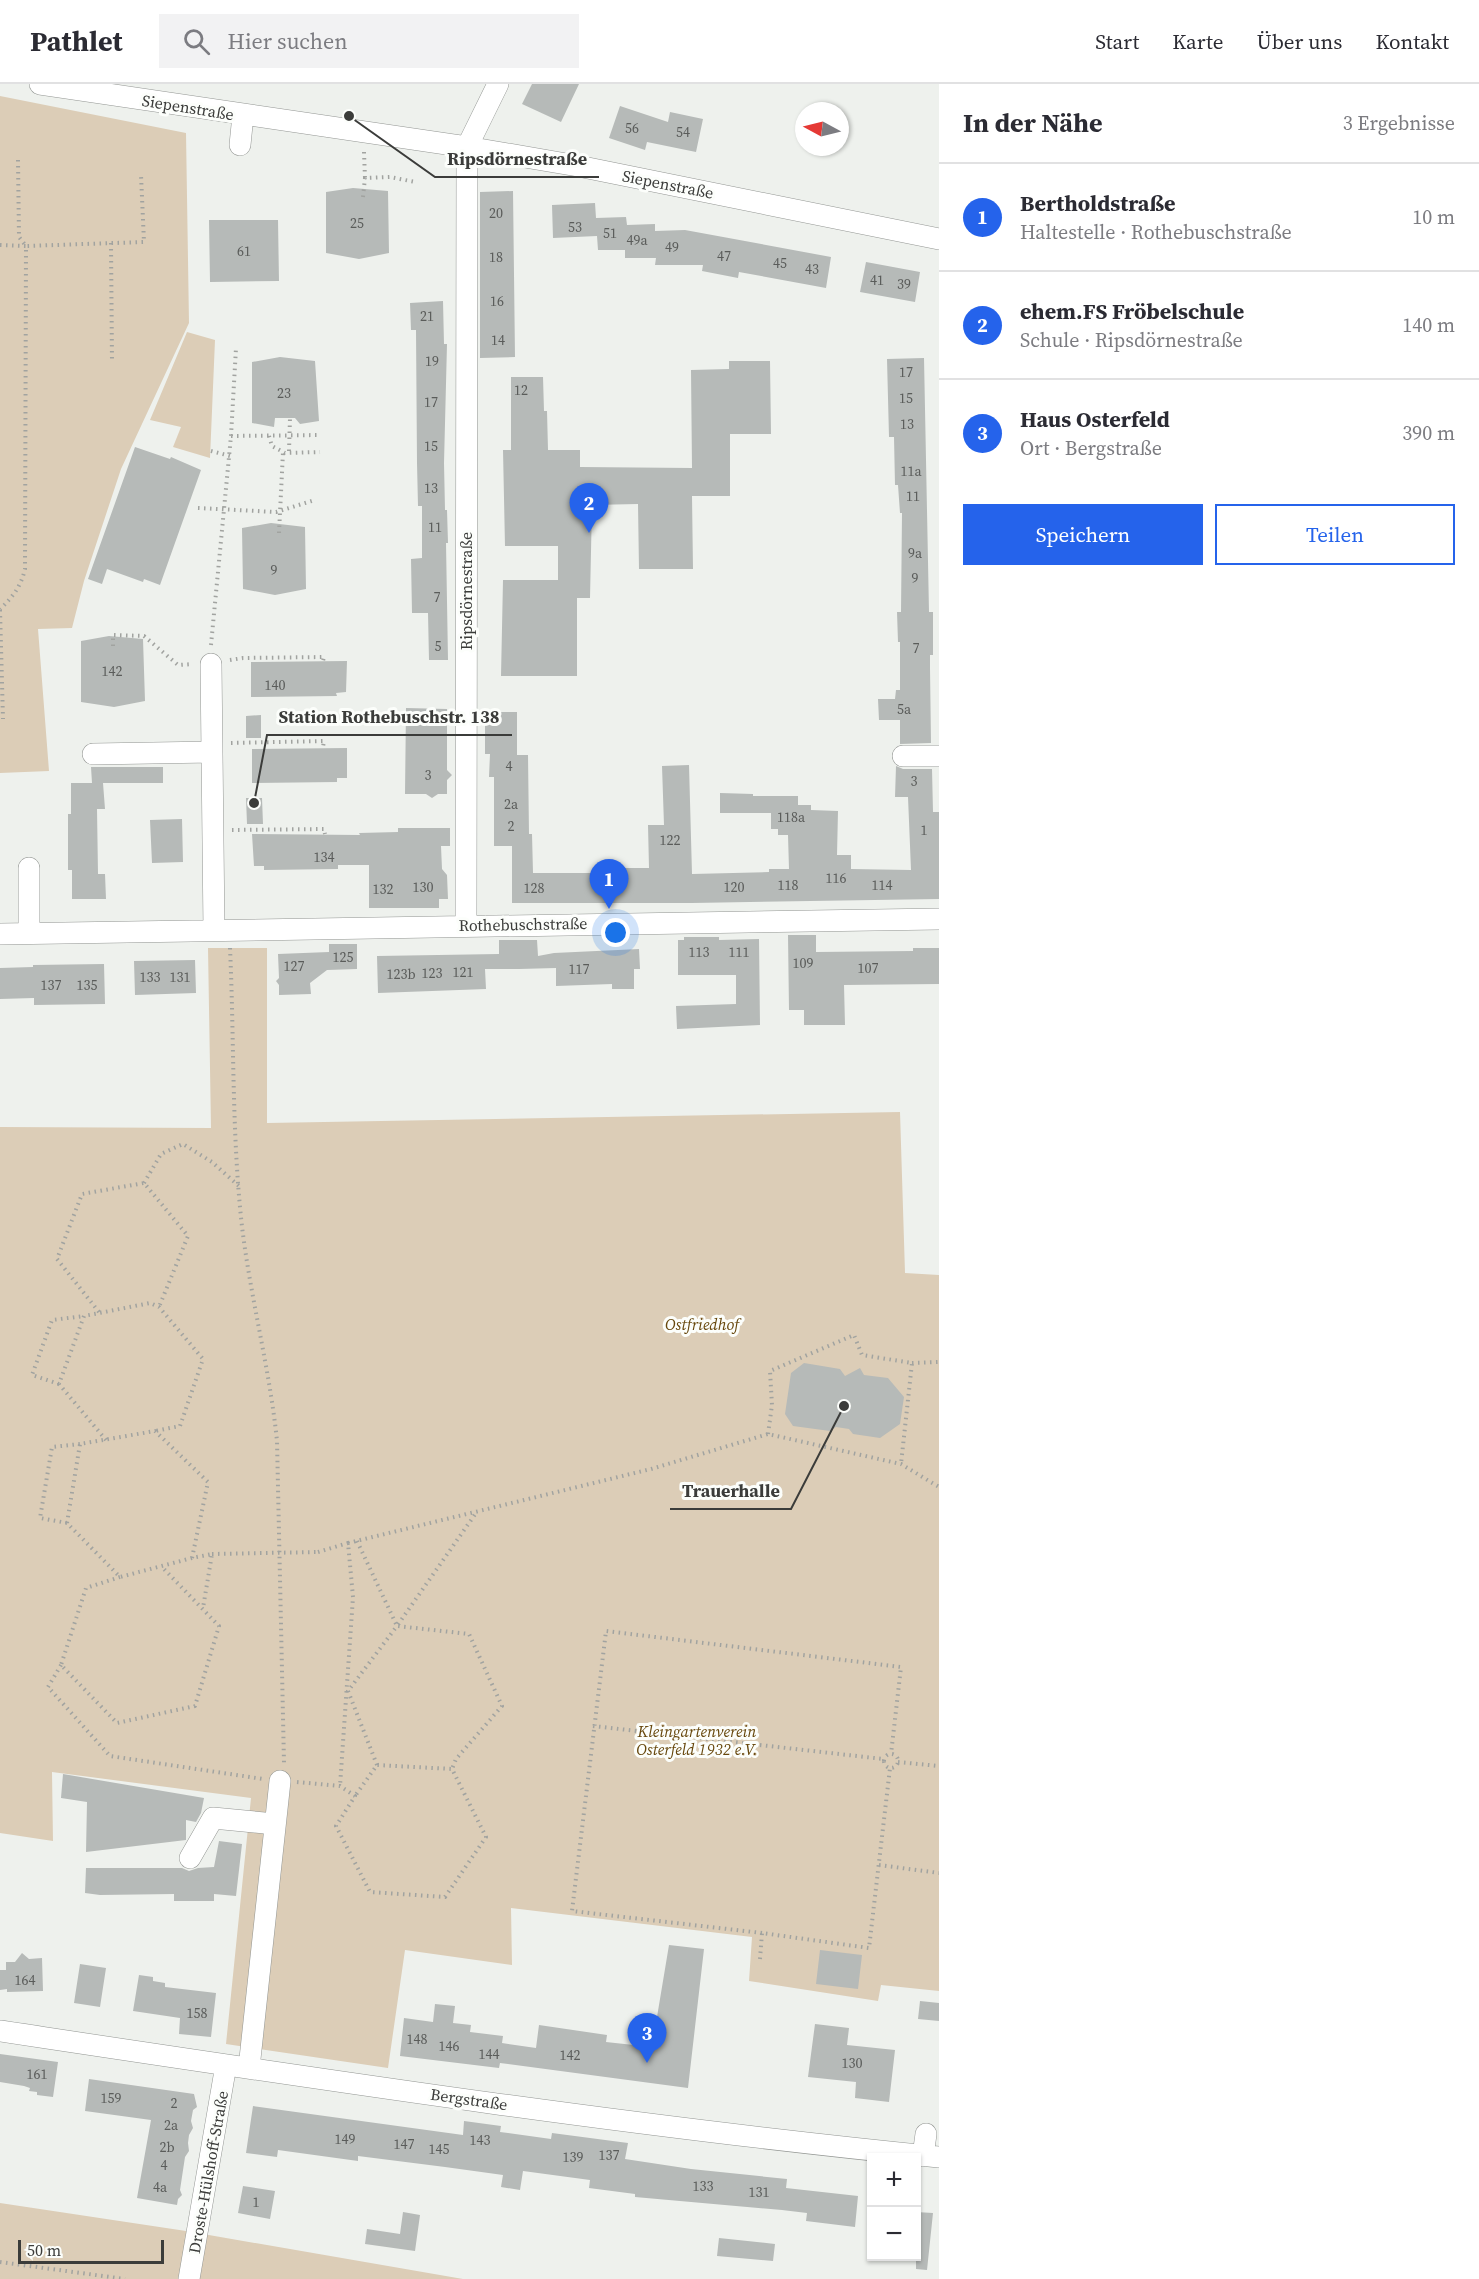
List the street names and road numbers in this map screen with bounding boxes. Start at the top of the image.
street label: Siepenstraße [141,89,235,125]
street label: Siepenstraße [620,164,716,204]
street label: Ripsdörnestraße [455,532,477,650]
street label: Rothebuschstraße [458,912,588,936]
street label: Bergstraße [429,2083,509,2115]
street label: Droste-Hülshoff-Straße [183,2089,233,2255]

